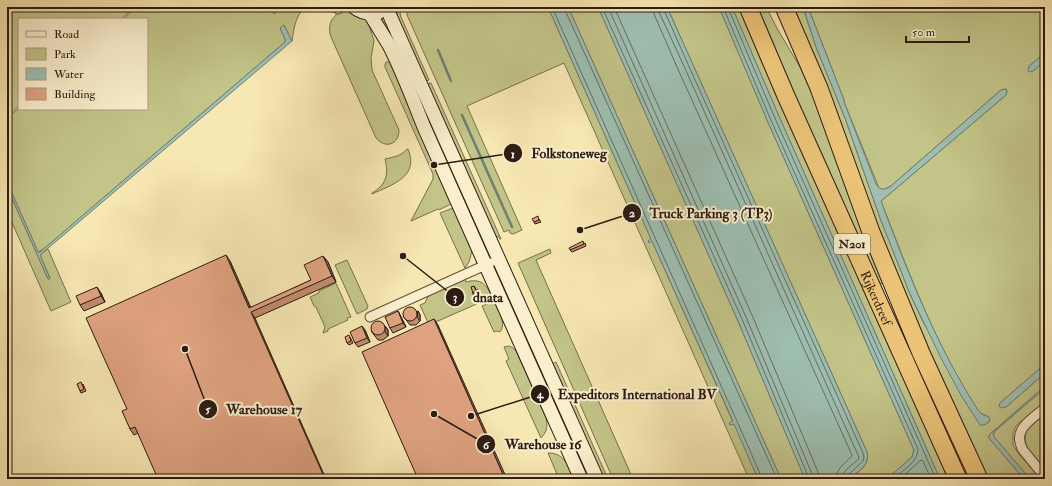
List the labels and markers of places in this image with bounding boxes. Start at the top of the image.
callout: Folkstoneweg [503,140,615,166]
callout: Truck Parking 3 (TP3) [622,200,781,226]
callout: dnata [445,284,511,310]
callout: Expeditors International BV [530,381,725,407]
callout: Warehouse 17 [198,396,310,422]
callout: Warehouse 16 [476,431,589,457]

